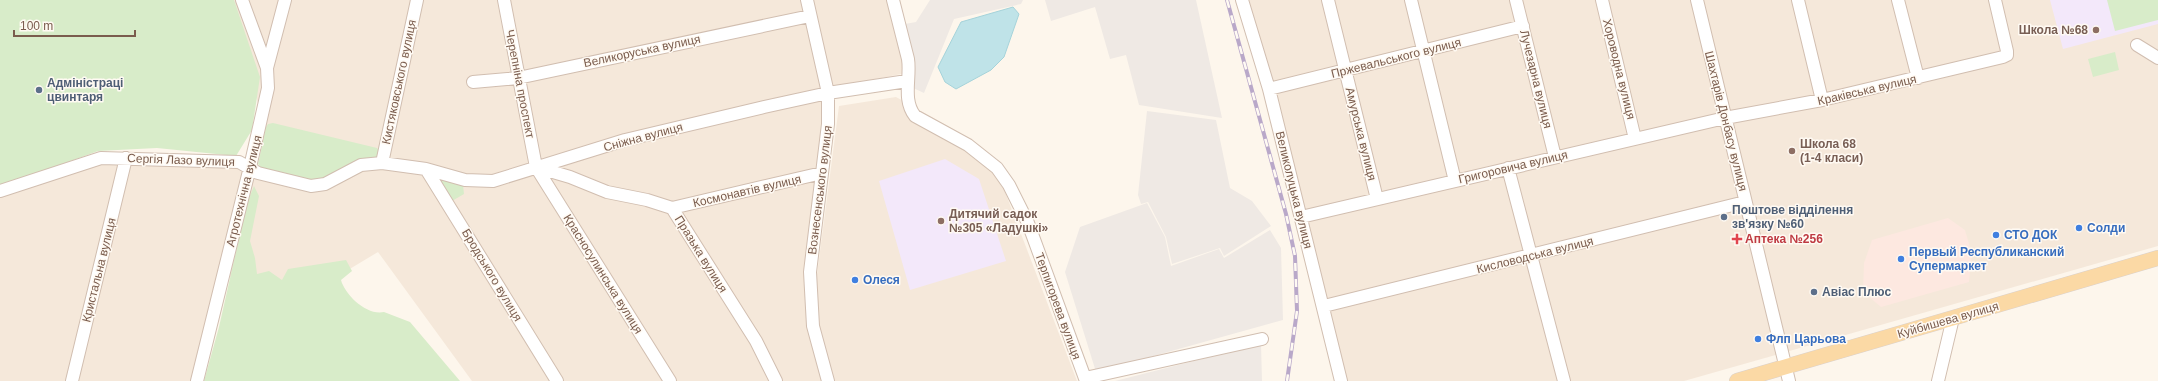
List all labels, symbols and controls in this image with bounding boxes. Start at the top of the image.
scale bar [14,12,135,38]
street label: Хороводна вулиця [1600,17,1638,121]
street label: Кистяковського вулиця [379,18,419,146]
text: 100 m [20,19,53,33]
place label: Школа №68 [2019,23,2088,37]
marker: Школа №68 [2091,25,2101,35]
street label: Лучезарна вулиця [1517,28,1555,130]
street label: Черепніна проспект [503,29,537,140]
street label: Великоруська вулиця [582,32,702,70]
street label: Пржевальського вулиця [1330,35,1462,81]
street label: Шахтарів Донбасу вулиця [1702,50,1750,192]
street label: Краківська вулиця [1816,72,1918,108]
place label: Адміністраці цвинтаря [47,76,123,104]
marker: Адміністраці цвинтаря [34,85,44,95]
street label: Амурська вулиця [1343,86,1379,182]
street label: Сніжна вулиця [602,120,684,154]
street label: Вознесенського вулиця [805,125,835,255]
street label: Великолуцька вулиця [1273,130,1315,250]
street label: Агротехнічна вулиця [223,134,265,248]
place label: Школа 68 (1-4 класи) [1800,137,1863,165]
marker: Школа 68 (1-4 класи) [1787,146,1797,156]
street label: Григоровича вулиця [1457,148,1569,186]
street label: Сергія Лазо вулиця [127,151,235,169]
street label: Космонавтів вулиця [691,172,803,210]
place label: Поштове відділення зв'язку №60 [1732,203,1853,231]
place label: Дитячий садок №305 «Ладушкі» [949,207,1049,235]
street label: Красносулинська вулиця [560,212,646,336]
marker: Поштове відділення зв'язку №60 [1719,212,1729,222]
street label: Празька вулиця [672,213,730,295]
street label: Кристальна вулиця [79,216,119,324]
marker: Дитячий садок №305 «Ладушкі» [936,216,946,226]
place label: Солди [2087,221,2125,235]
marker: Солди [2074,223,2084,233]
street label: Бродського вулиця [459,226,525,324]
place label: СТО ДОК [2004,228,2058,242]
marker: СТО ДОК [1991,230,2001,240]
place label: Аптека №256 [1745,232,1823,246]
street label: Кисловодська вулиця [1475,234,1595,276]
marker: Аптека №256 [1732,234,1742,244]
place label: Первый Республиканский Супермаркет [1909,245,2064,273]
street label: Терпигорева вулиця [1032,251,1084,361]
marker: Первый Республиканский Супермаркет [1896,254,1906,264]
place label: Олеся [863,273,900,287]
marker: Олеся [850,275,860,285]
place label: Авіас Плюс [1822,285,1891,299]
marker: Авіас Плюс [1809,287,1819,297]
street label: Куйбишева вулиця [1896,299,2000,341]
place label: Флп Царьова [1766,332,1846,346]
marker: Флп Царьова [1753,334,1763,344]

